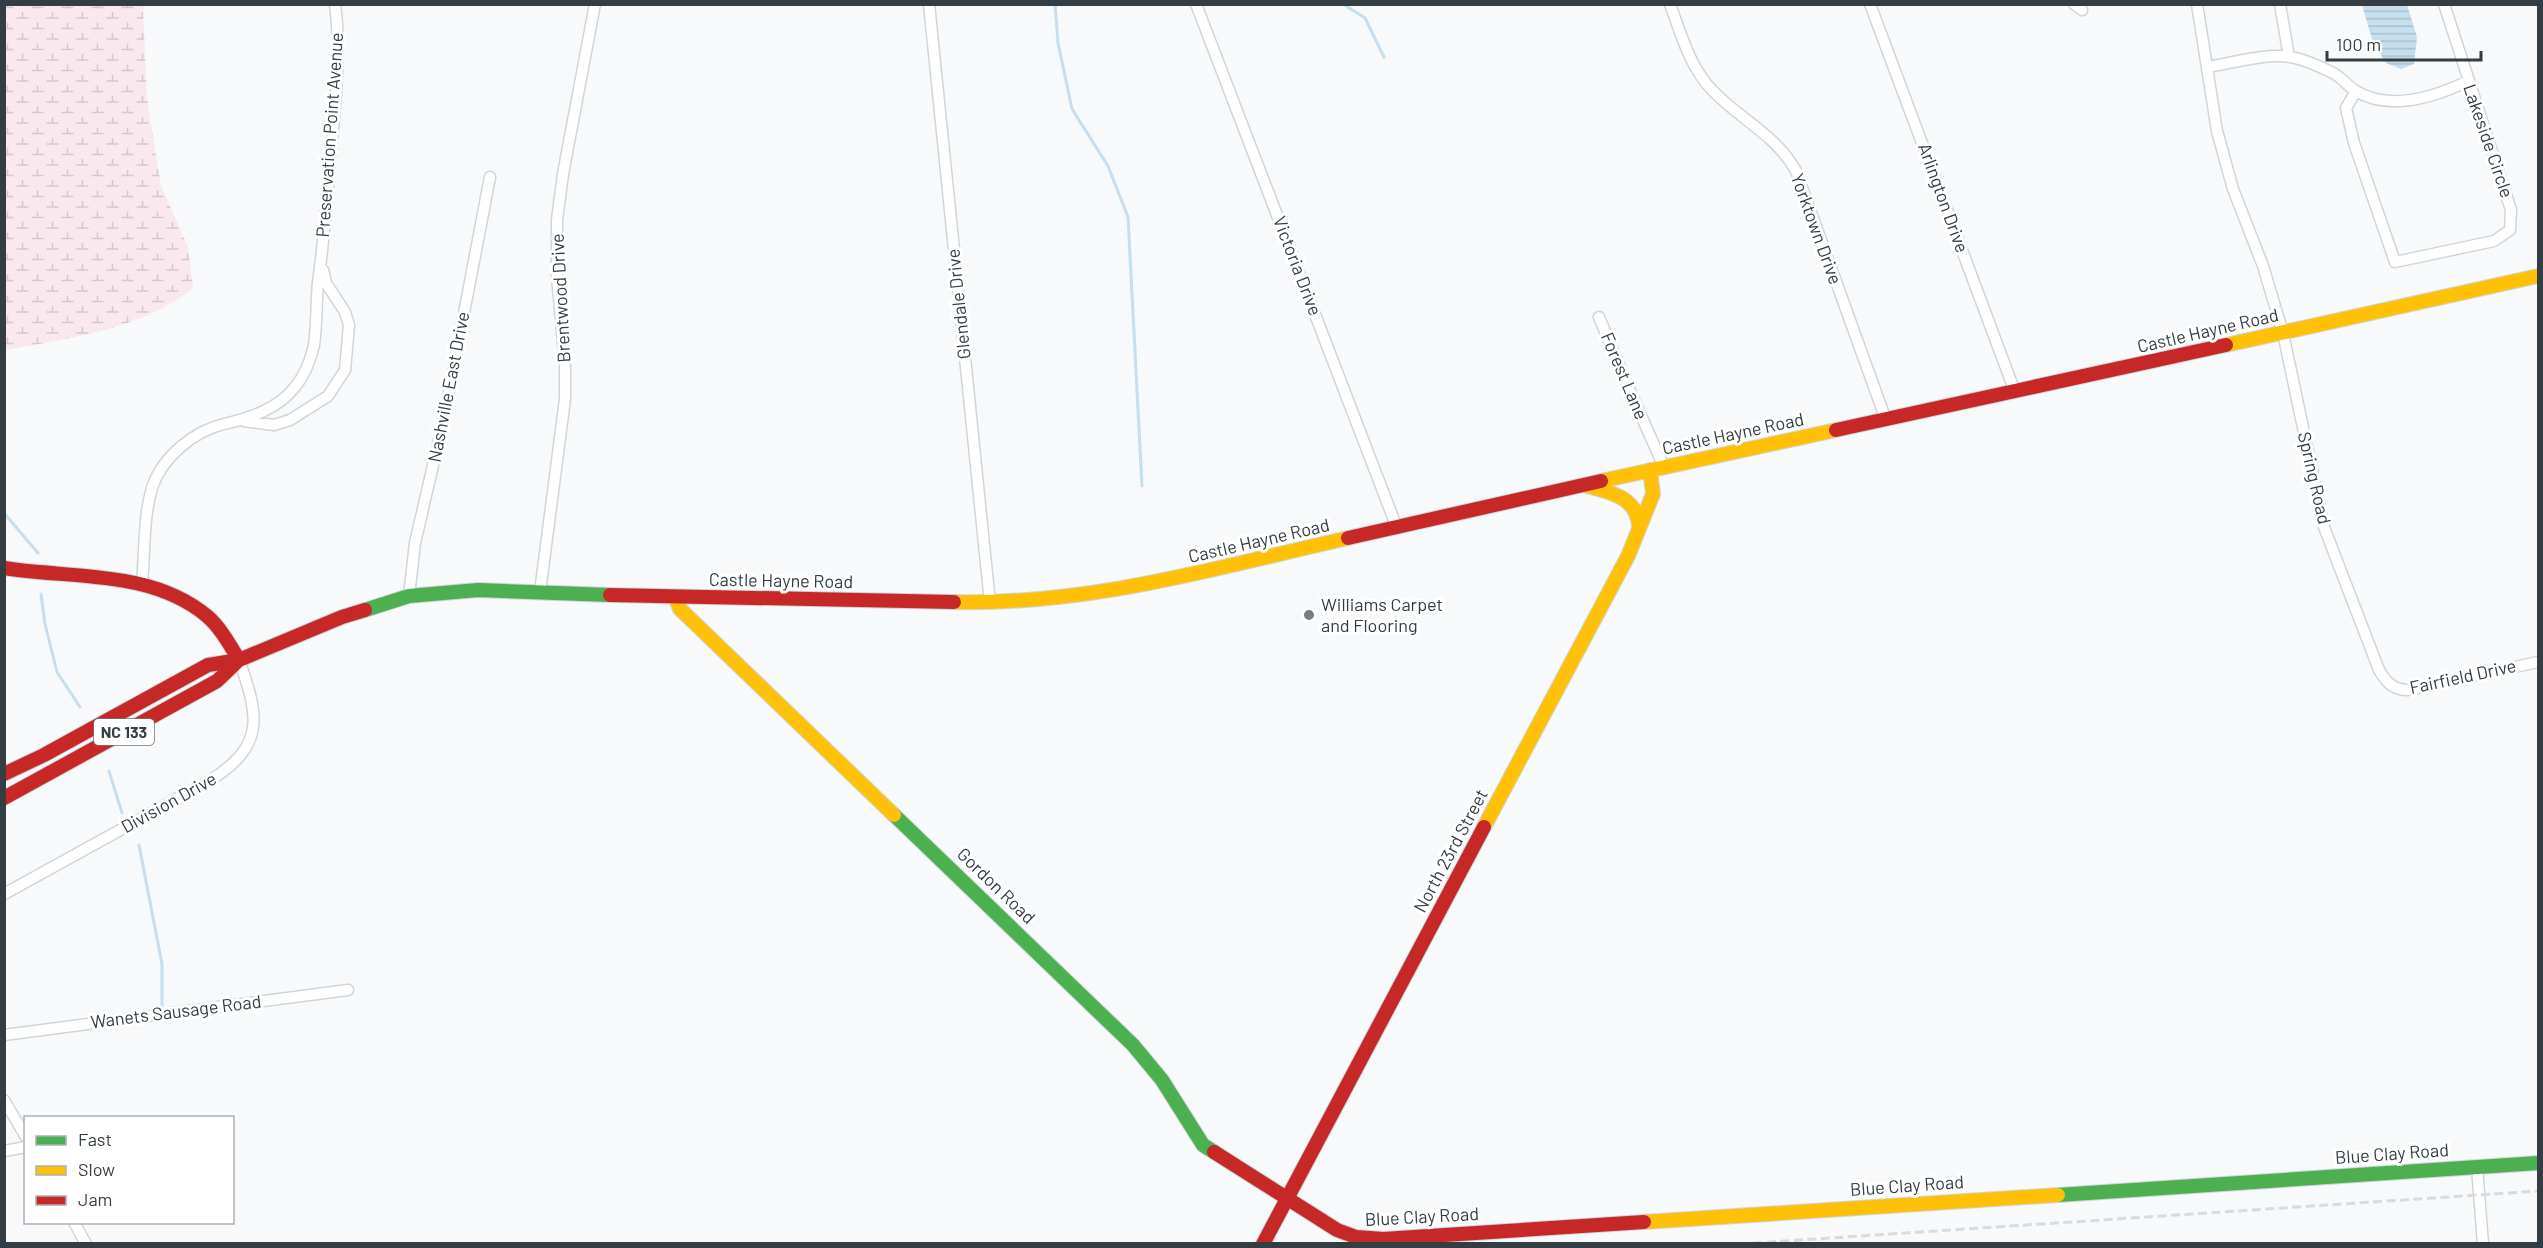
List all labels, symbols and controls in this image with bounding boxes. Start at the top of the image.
scale bar [2327,24,2482,62]
street label: Preservation Point Avenue [311,32,347,238]
text: 100 m [2336,33,2381,55]
street label: Lakeside Circle [2459,81,2519,200]
street label: Arlington Drive [1914,140,1974,255]
street label: Yorktown Drive [1787,170,1847,287]
street label: Victoria Drive [1269,213,1327,318]
street label: Brentwood Drive [546,233,574,363]
street label: Glendale Drive [941,248,975,360]
street label: Castle Hayne Road [2135,303,2281,357]
street label: Nashville East Drive [423,310,473,464]
street label: Forest Lane [1597,329,1653,423]
street label: Castle Hayne Road [1660,407,1806,459]
street label: Spring Road [2294,429,2336,526]
street label: Castle Hayne Road [1186,513,1332,567]
street label: Castle Hayne Road [709,568,853,592]
place label: Williams Carpet and Flooring [1321,593,1443,636]
marker: Williams Carpet and Flooring [1302,608,1316,622]
street label: Fairfield Drive [2408,654,2518,698]
road number: NC 133 [94,719,154,745]
street label: Division Drive [117,767,220,837]
street label: North 23rd Street [1408,785,1492,916]
street label: Gordon Road [953,843,1040,928]
street label: Wanets Sausage Road [89,990,262,1032]
legend [24,1116,234,1224]
text: Fast [78,1128,112,1150]
street label: Blue Clay Road [2334,1138,2450,1168]
text: Slow [78,1158,115,1180]
street label: Blue Clay Road [1849,1170,1965,1200]
text: Jam [78,1188,112,1210]
street label: Blue Clay Road [1364,1202,1480,1230]

